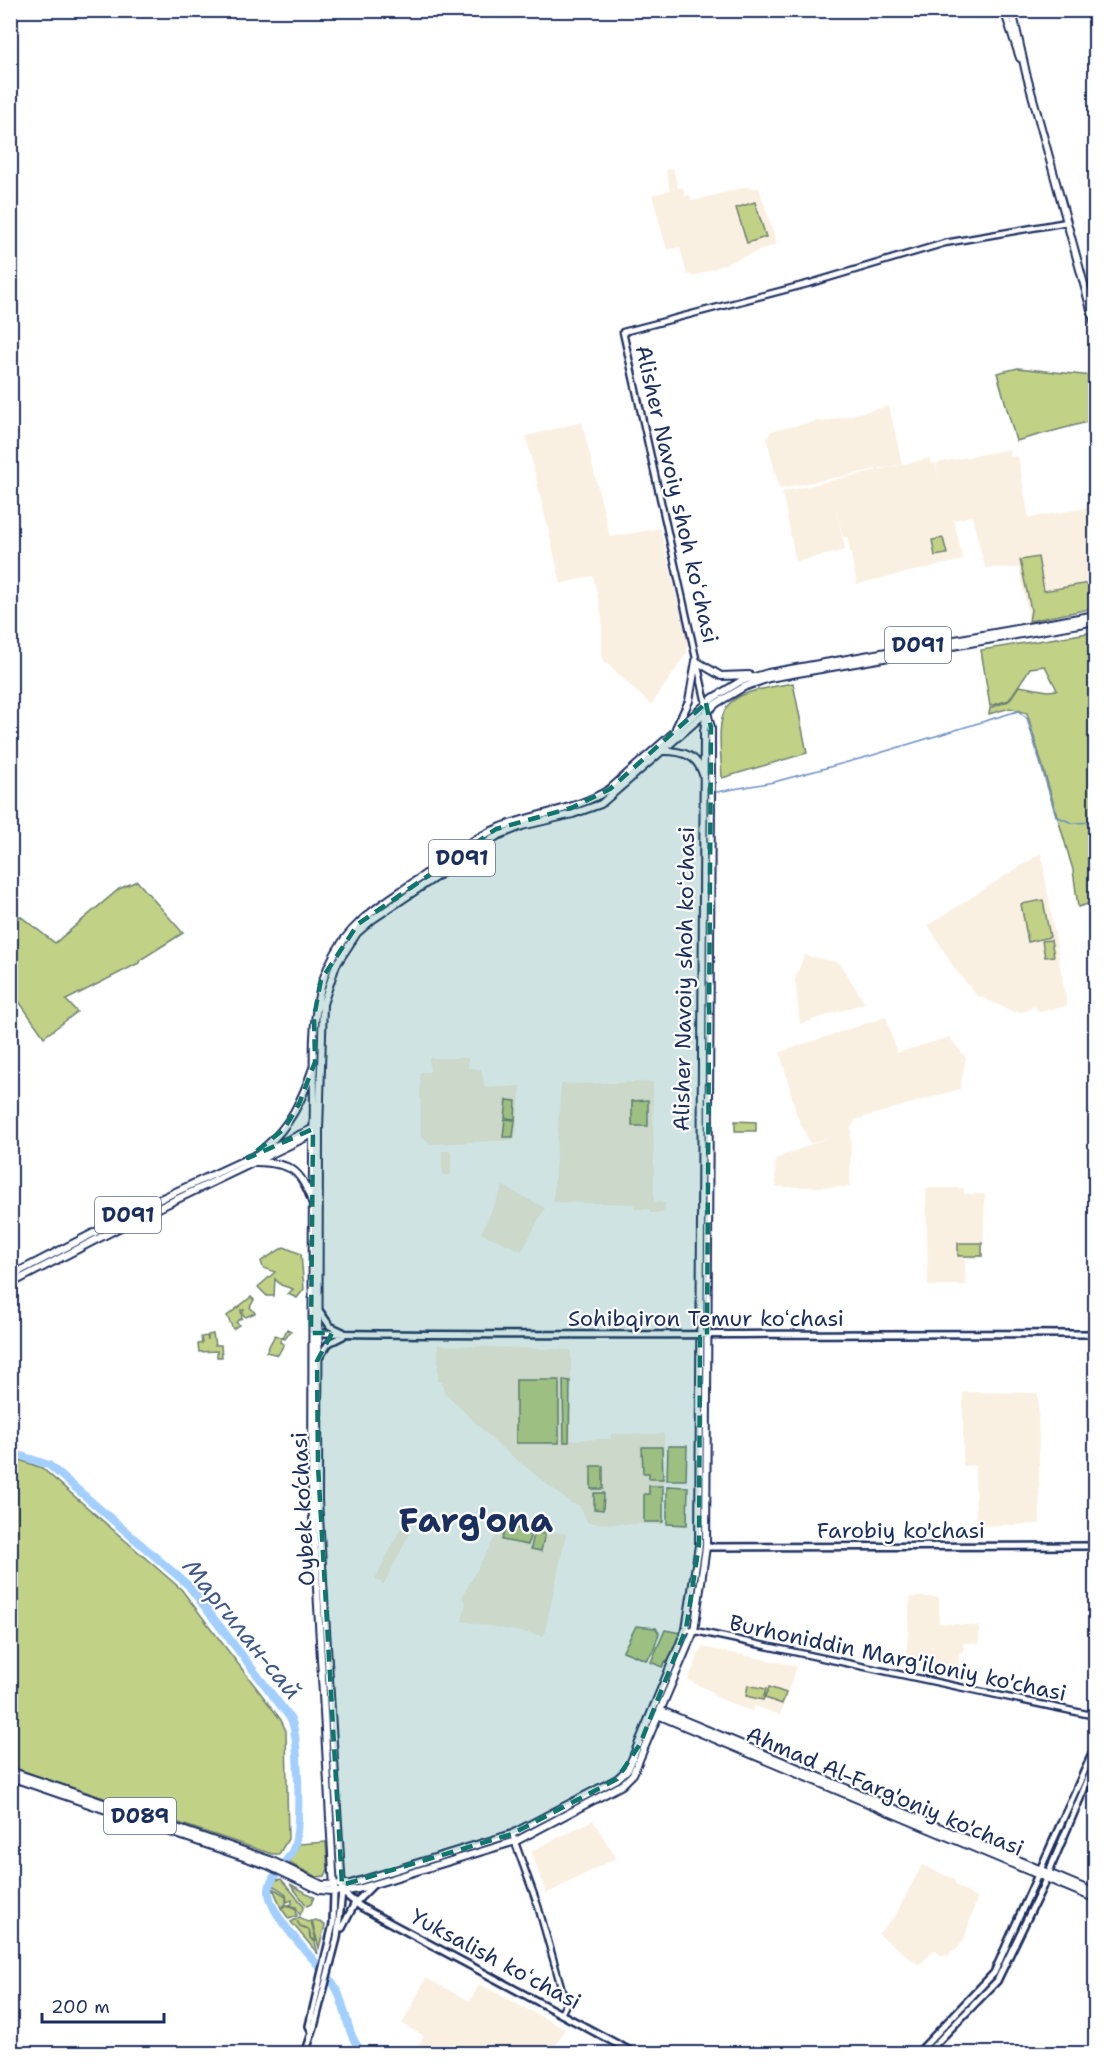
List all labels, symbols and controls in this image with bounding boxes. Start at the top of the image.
street label: Alisher Navoiy shoh koʻchasi [629,342,725,646]
road number: D091 [885,627,951,663]
street label: Alisher Navoiy shoh koʻchasi [667,826,701,1132]
road number: D091 [429,840,495,876]
road number: D091 [95,1197,161,1233]
street label: Sohibqiron Temur koʻchasi [568,1304,844,1333]
street label: Oybek ko‘chasi [284,1431,322,1587]
district label: Farg'ona [399,1497,553,1543]
street label: Farobiy ko'chasi [817,1516,985,1545]
water label: Маргилан-сай [175,1552,309,1706]
street label: Burhoniddin Marg'iloniy ko'chasi [727,1608,1069,1708]
street label: Ahmad Al-Farg'oniy ko'chasi [742,1719,1028,1863]
road number: D089 [104,1798,176,1834]
street label: Yuksalish koʻchasi [406,1902,586,2016]
scale bar [42,1986,164,2024]
text: 200 m [51,1995,110,2019]

